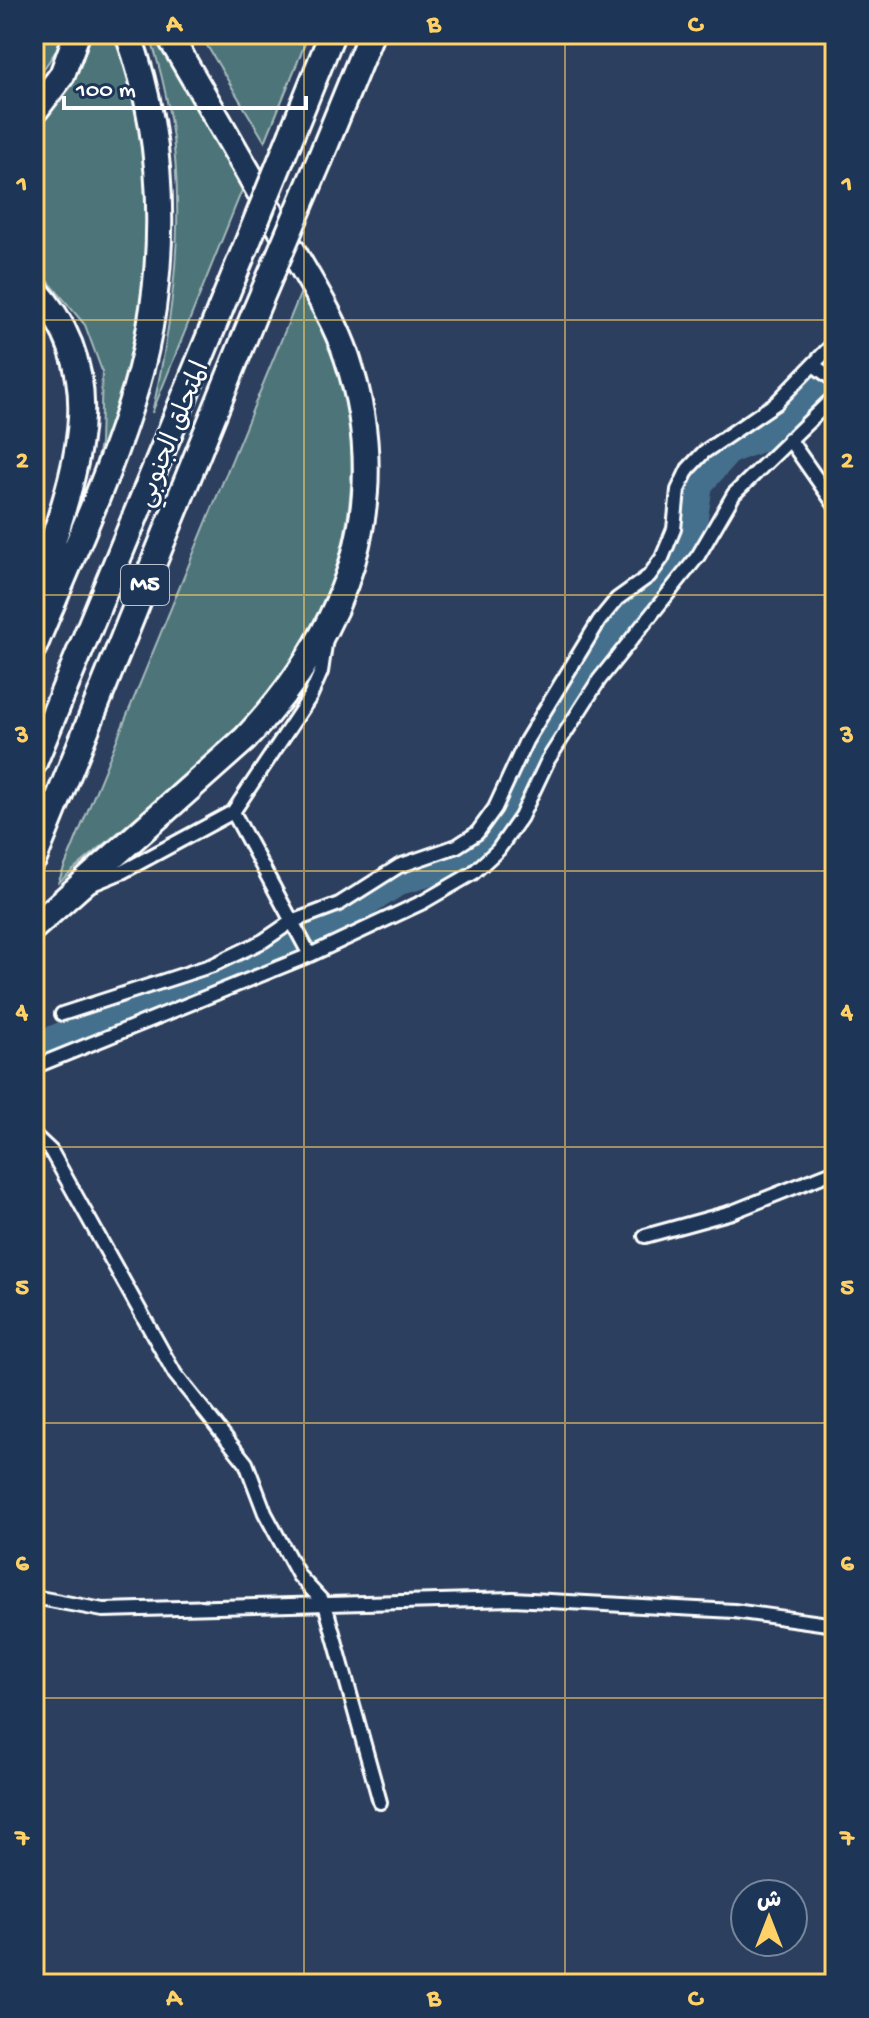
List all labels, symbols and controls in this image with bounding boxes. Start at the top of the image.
text: A [165,11,183,42]
text: B [426,11,442,42]
text: C [688,11,705,42]
scale bar [64,60,306,110]
text: 100 m [75,77,136,106]
text: 1 [16,171,27,202]
text: 1 [841,171,852,202]
street label: المتحلق الجنوبي [132,358,221,514]
text: 2 [16,447,29,478]
text: 2 [841,447,854,478]
road number: M5 [121,565,169,605]
text: 3 [14,722,29,753]
text: 3 [839,722,854,753]
text: 4 [15,998,29,1029]
text: 4 [840,998,854,1029]
text: 5 [15,1274,29,1305]
text: 5 [840,1274,854,1305]
text: 6 [15,1550,29,1581]
text: 6 [840,1550,854,1581]
text: 7 [13,1825,30,1856]
text: 7 [838,1825,855,1856]
north arrow [729,1878,809,1958]
text: ش [757,1889,781,1915]
text: A [165,1985,183,2016]
text: B [426,1985,442,2016]
text: C [688,1985,705,2016]

